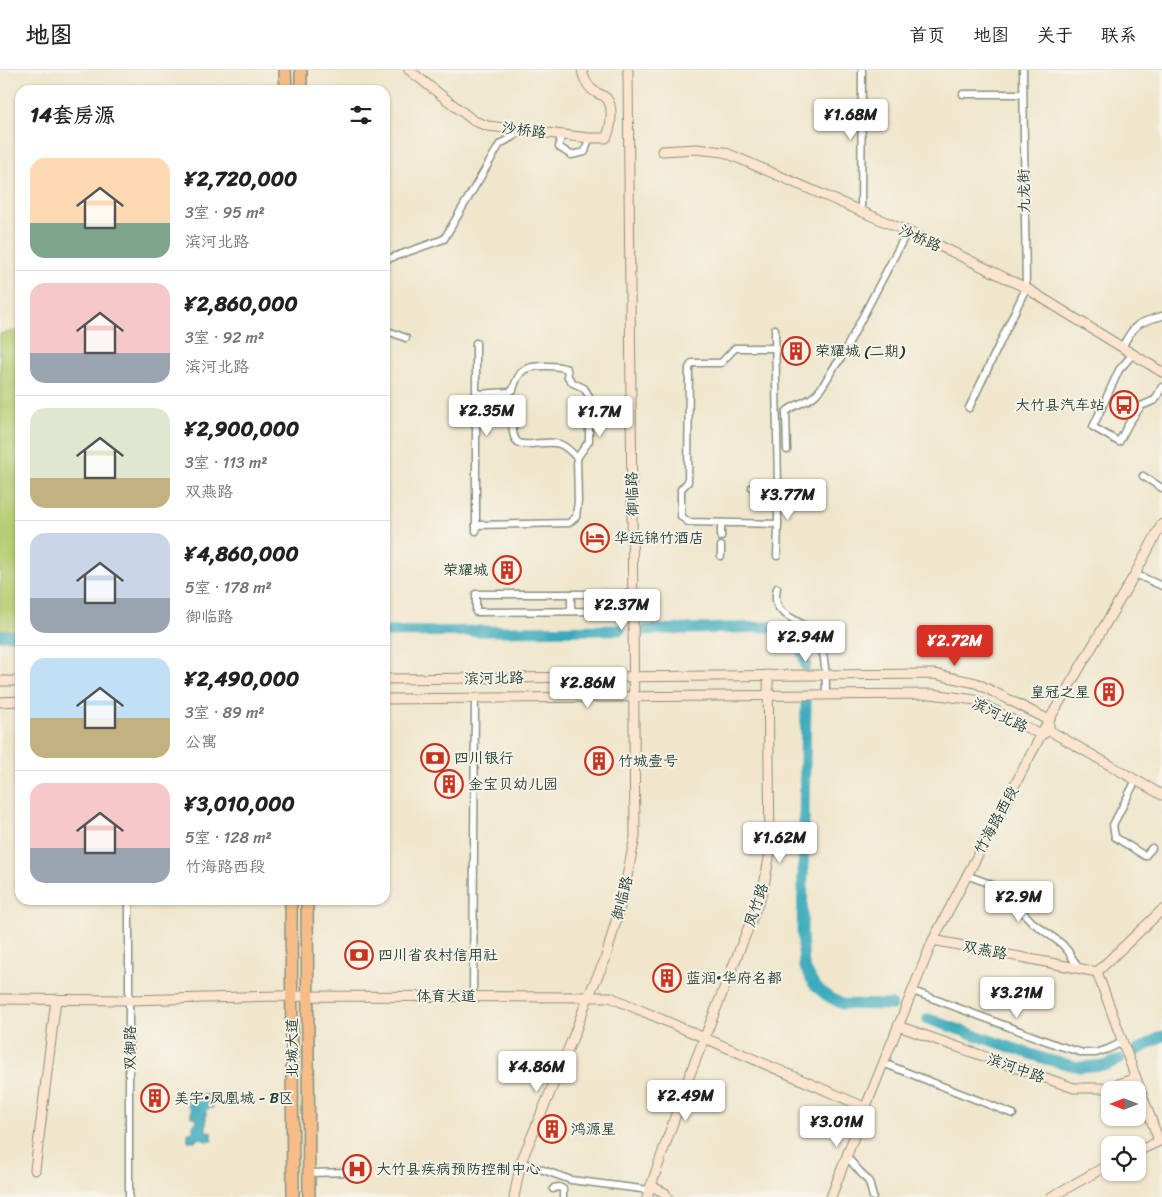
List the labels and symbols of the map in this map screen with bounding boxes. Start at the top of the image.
pin: ¥1.68M [810,98,892,141]
street label: 沙桥路 [500,114,548,146]
street label: 九龙街 [1011,168,1037,214]
street label: 沙桥路 [894,217,946,259]
building icon: 荣耀城 (二期) [781,336,811,366]
place label: 荣耀城 (二期) [815,338,905,364]
bus stop icon: 大竹县汽车站 [1109,390,1139,420]
place label: 大竹县汽车站 [1015,392,1105,418]
pin: ¥2.35M [446,394,528,437]
pin: ¥1.7M [565,396,635,438]
street label: 御临路 [619,471,645,517]
pin: ¥3.77M [747,478,829,521]
hotel icon: 华远锦竹酒店 [580,523,610,553]
place label: 华远锦竹酒店 [614,525,704,551]
building icon: 荣耀城 [492,555,522,585]
place label: 荣耀城 [443,557,488,583]
pin: ¥2.37M [581,588,663,631]
pin: ¥2.94M [765,620,847,663]
pin: ¥2.72M [914,624,996,667]
street label: 滨河北路 [464,664,524,692]
pin: ¥2.86M [547,666,629,709]
building icon: 皇冠之星 [1094,677,1124,707]
place label: 皇冠之星 [1030,679,1090,705]
street label: 滨河北路 [967,690,1033,740]
bank icon: 四川银行 [420,743,450,773]
place label: 四川银行 [454,745,514,771]
building icon: 竹城壹号 [584,746,614,776]
place label: 竹城壹号 [618,748,678,774]
building icon: 金宝贝幼儿园 [434,769,464,799]
place label: 金宝贝幼儿园 [468,771,558,797]
street label: 竹海路西段 [966,781,1026,859]
pin: ¥1.62M [739,822,821,864]
street label: 御临路 [604,873,640,923]
street label: 凤竹路 [736,879,776,931]
pin: ¥2.9M [984,880,1054,923]
street label: 双燕路 [960,933,1010,967]
bank icon: 四川省农村信用社 [344,940,374,970]
place label: 四川省农村信用社 [378,942,498,968]
building icon: 蓝润•华府名都 [652,963,682,993]
place label: 蓝润•华府名都 [686,965,782,991]
pin: ¥3.21M [976,976,1058,1019]
street label: 体育大道 [416,983,476,1009]
street label: 北城大道 [279,1018,305,1078]
street label: 双御路 [117,1025,143,1071]
street label: 滨河中路 [983,1046,1049,1090]
pin: ¥4.86M [496,1050,578,1093]
pin: ¥2.49M [645,1080,727,1122]
north arrow [1101,1081,1146,1126]
building icon: 美宇•凤凰城 - B区 [140,1083,170,1113]
place label: 美宇•凤凰城 - B区 [174,1085,294,1111]
pin: ¥3.01M [796,1106,878,1148]
building icon: 鸿源星 [537,1114,567,1144]
place label: 鸿源星 [571,1116,616,1142]
hospital icon: 大竹县疾病预防控制中心 [342,1154,372,1184]
place label: 大竹县疾病预防控制中心 [376,1156,541,1182]

